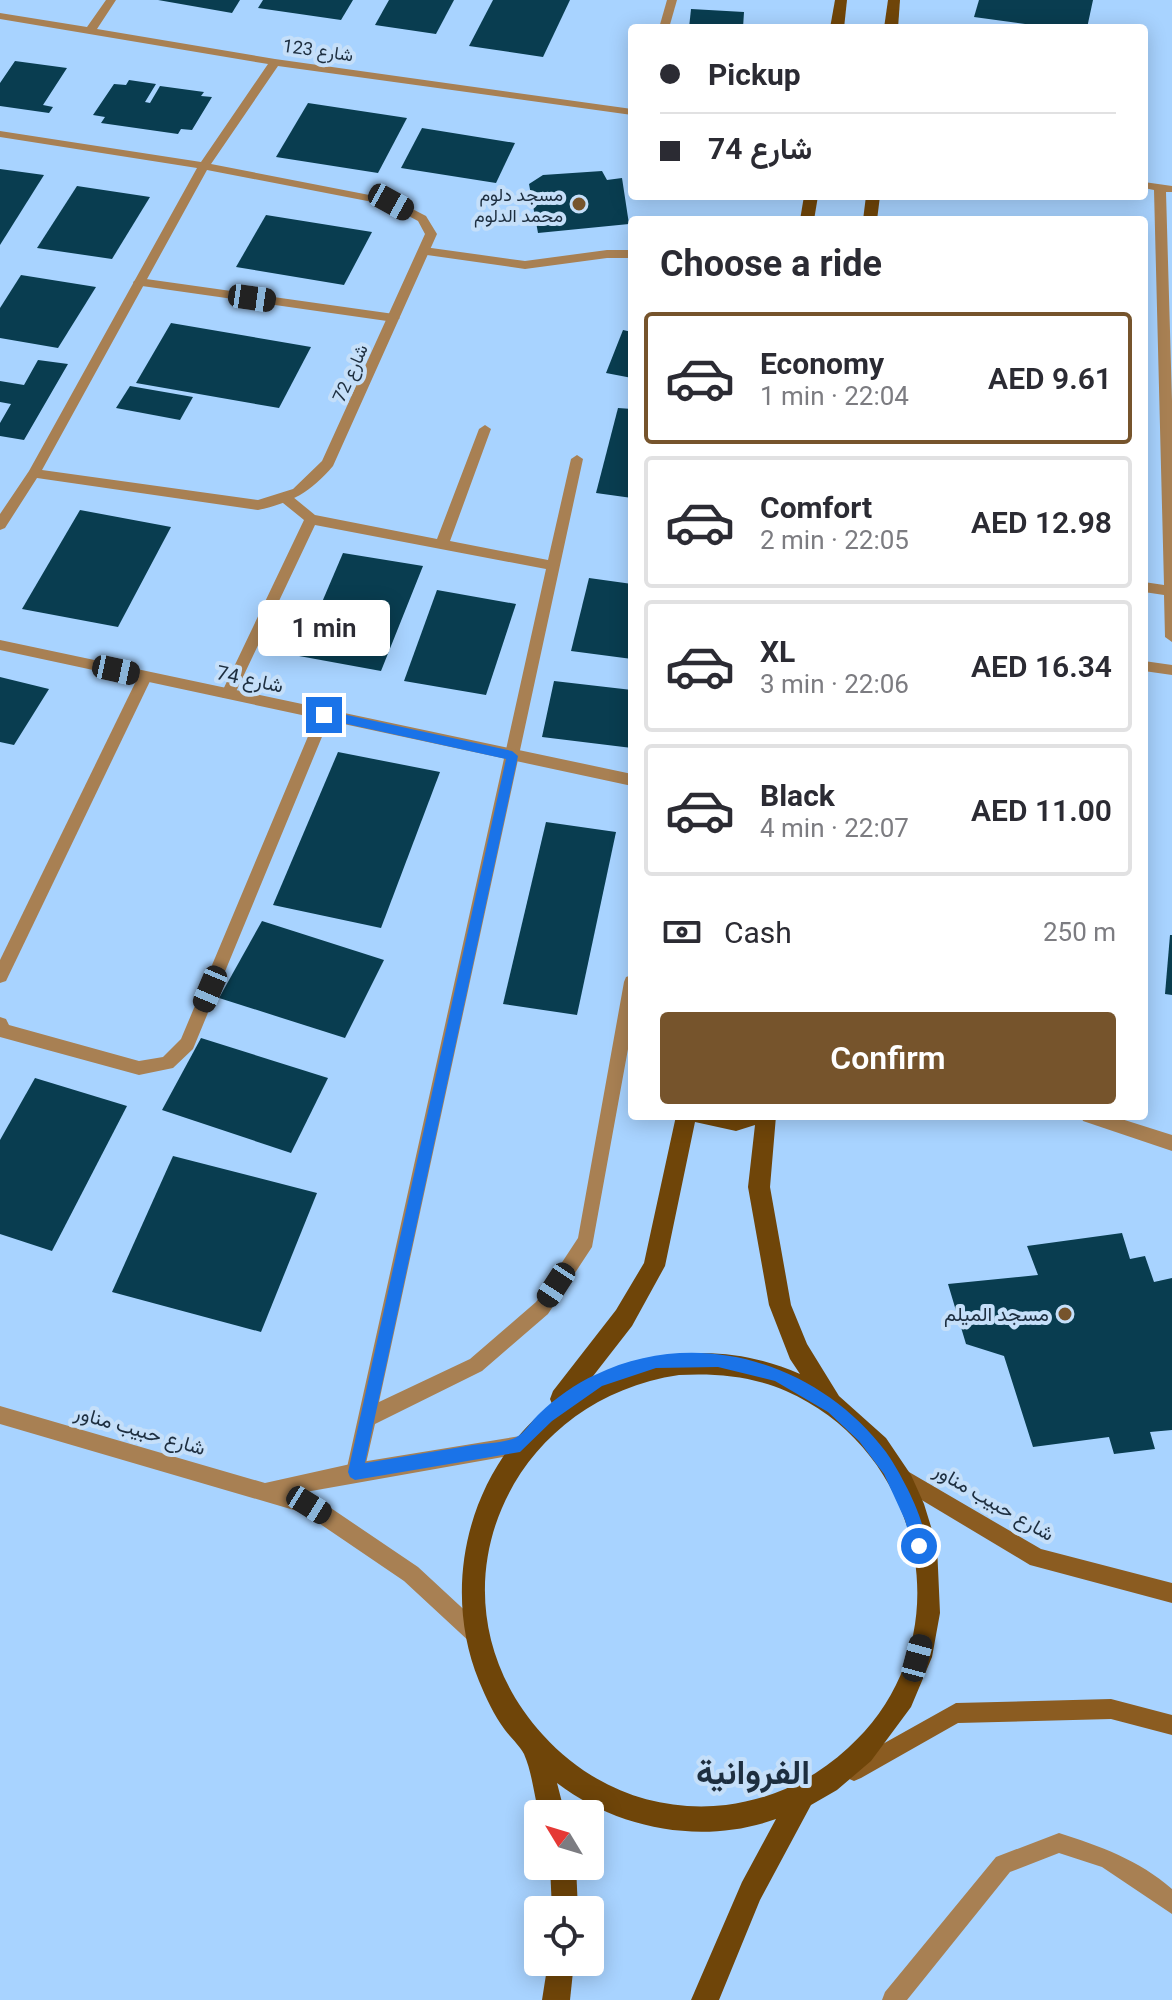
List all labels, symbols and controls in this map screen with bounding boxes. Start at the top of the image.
street label: شارع 123 [281,35,355,67]
text: Pickup [708,57,801,92]
text: شارع 74 [708,131,812,166]
car [364,180,418,224]
place label: مسجد دلوم محمد الدلوم [474,184,563,228]
marker: مسجد دلوم محمد الدلوم [570,195,588,213]
text: Choose a ride [660,243,882,285]
car [227,283,277,313]
street label: شارع 72 [328,341,374,406]
icon: car [664,342,736,414]
text: Economy [760,346,884,381]
text: AED 9.61 [988,361,1112,396]
text: 1 min · 22:04 [760,381,909,411]
icon: car [664,486,736,558]
text: Comfort [760,490,872,525]
text: AED 12.98 [971,505,1112,540]
text: 2 min · 22:05 [760,525,909,555]
callout: 1 min [258,599,390,655]
text: 1 min [291,613,357,643]
icon: car [664,630,736,702]
text: XL [760,634,795,669]
text: AED 16.34 [971,649,1112,684]
car [90,653,142,687]
street label: شارع 74 [214,660,286,700]
text: 3 min · 22:06 [760,669,909,699]
route end [306,697,342,733]
icon: car [664,774,736,846]
text: Black [760,778,835,813]
text: AED 11.00 [971,793,1112,828]
text: 4 min · 22:07 [760,813,909,843]
icon: cash [660,910,704,954]
text: Cash [724,915,792,950]
text: 250 m [1043,917,1116,947]
car [190,962,230,1016]
button: Confirm [660,1012,1116,1104]
car [533,1258,579,1312]
place label: مسجد الميلم [944,1302,1049,1327]
marker: مسجد الميلم [1056,1305,1074,1323]
street label: شارع حبيب مناور [70,1400,208,1462]
street label: شارع حبيب مناور [928,1457,1058,1548]
car [282,1482,336,1528]
route start [901,1528,937,1564]
car [899,1632,935,1684]
district label: الفروانية [696,1752,810,1794]
north arrow [524,1800,604,1880]
map controls [524,1800,604,1976]
button: locate [524,1896,604,1976]

